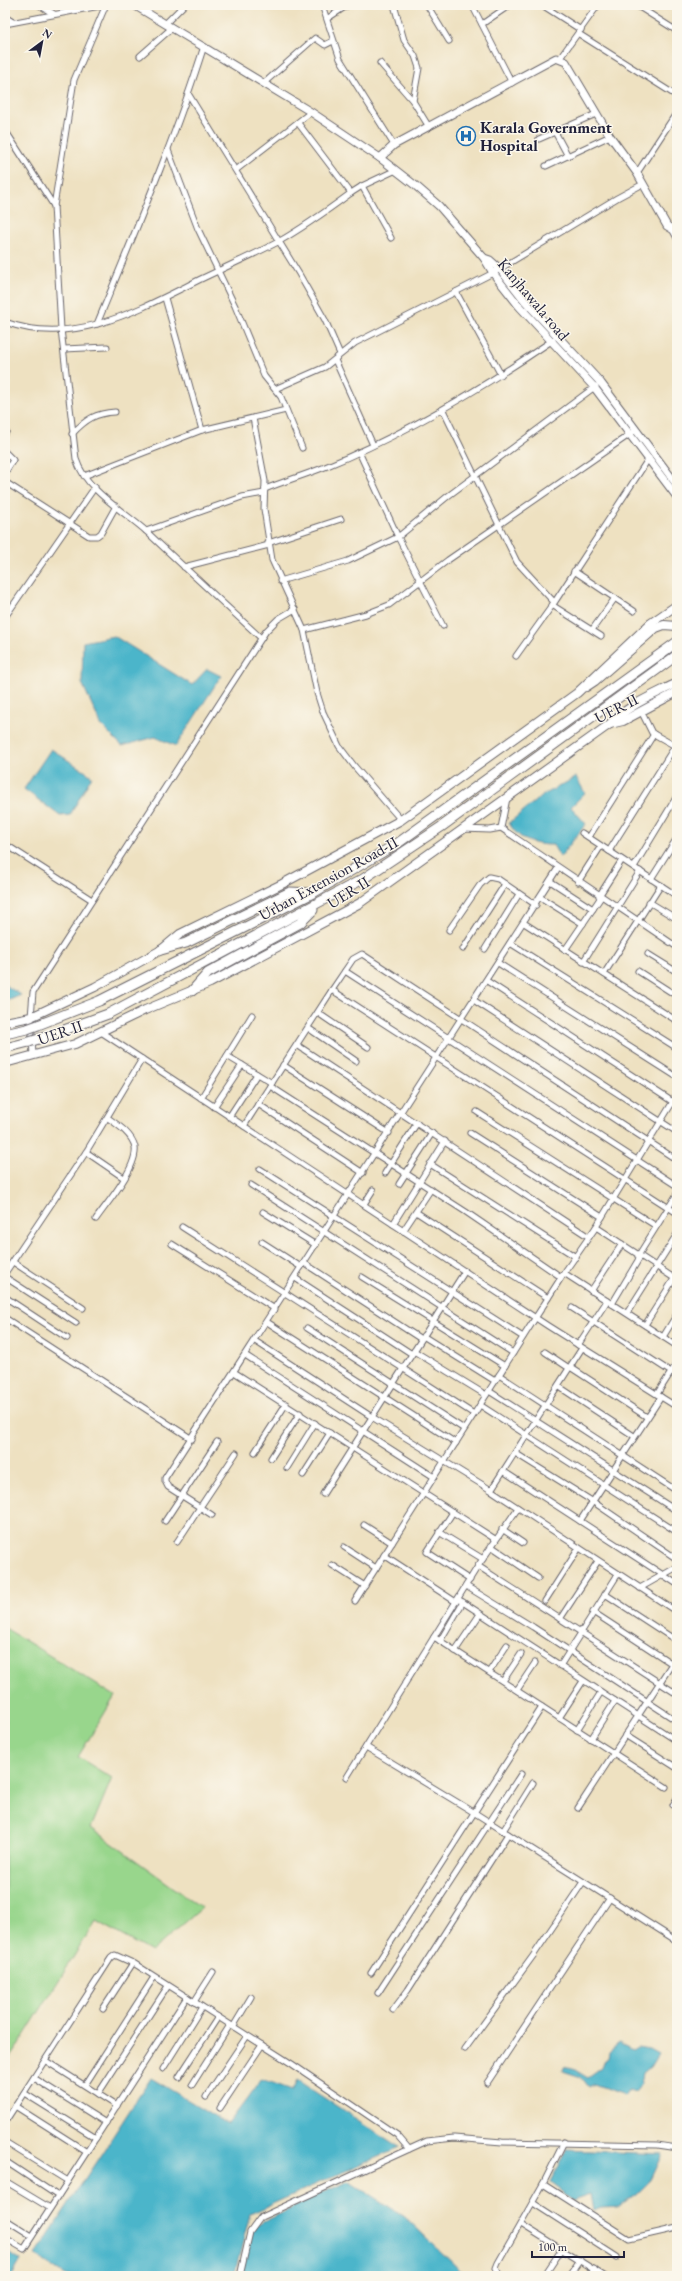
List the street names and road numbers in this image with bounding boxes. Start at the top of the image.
street label: Kanjhawala road [493,254,575,346]
street label: UER II [591,688,642,728]
street label: Urban Extension Road-II [255,831,402,925]
street label: UER II [323,871,374,914]
street label: UER II [35,1015,86,1050]

